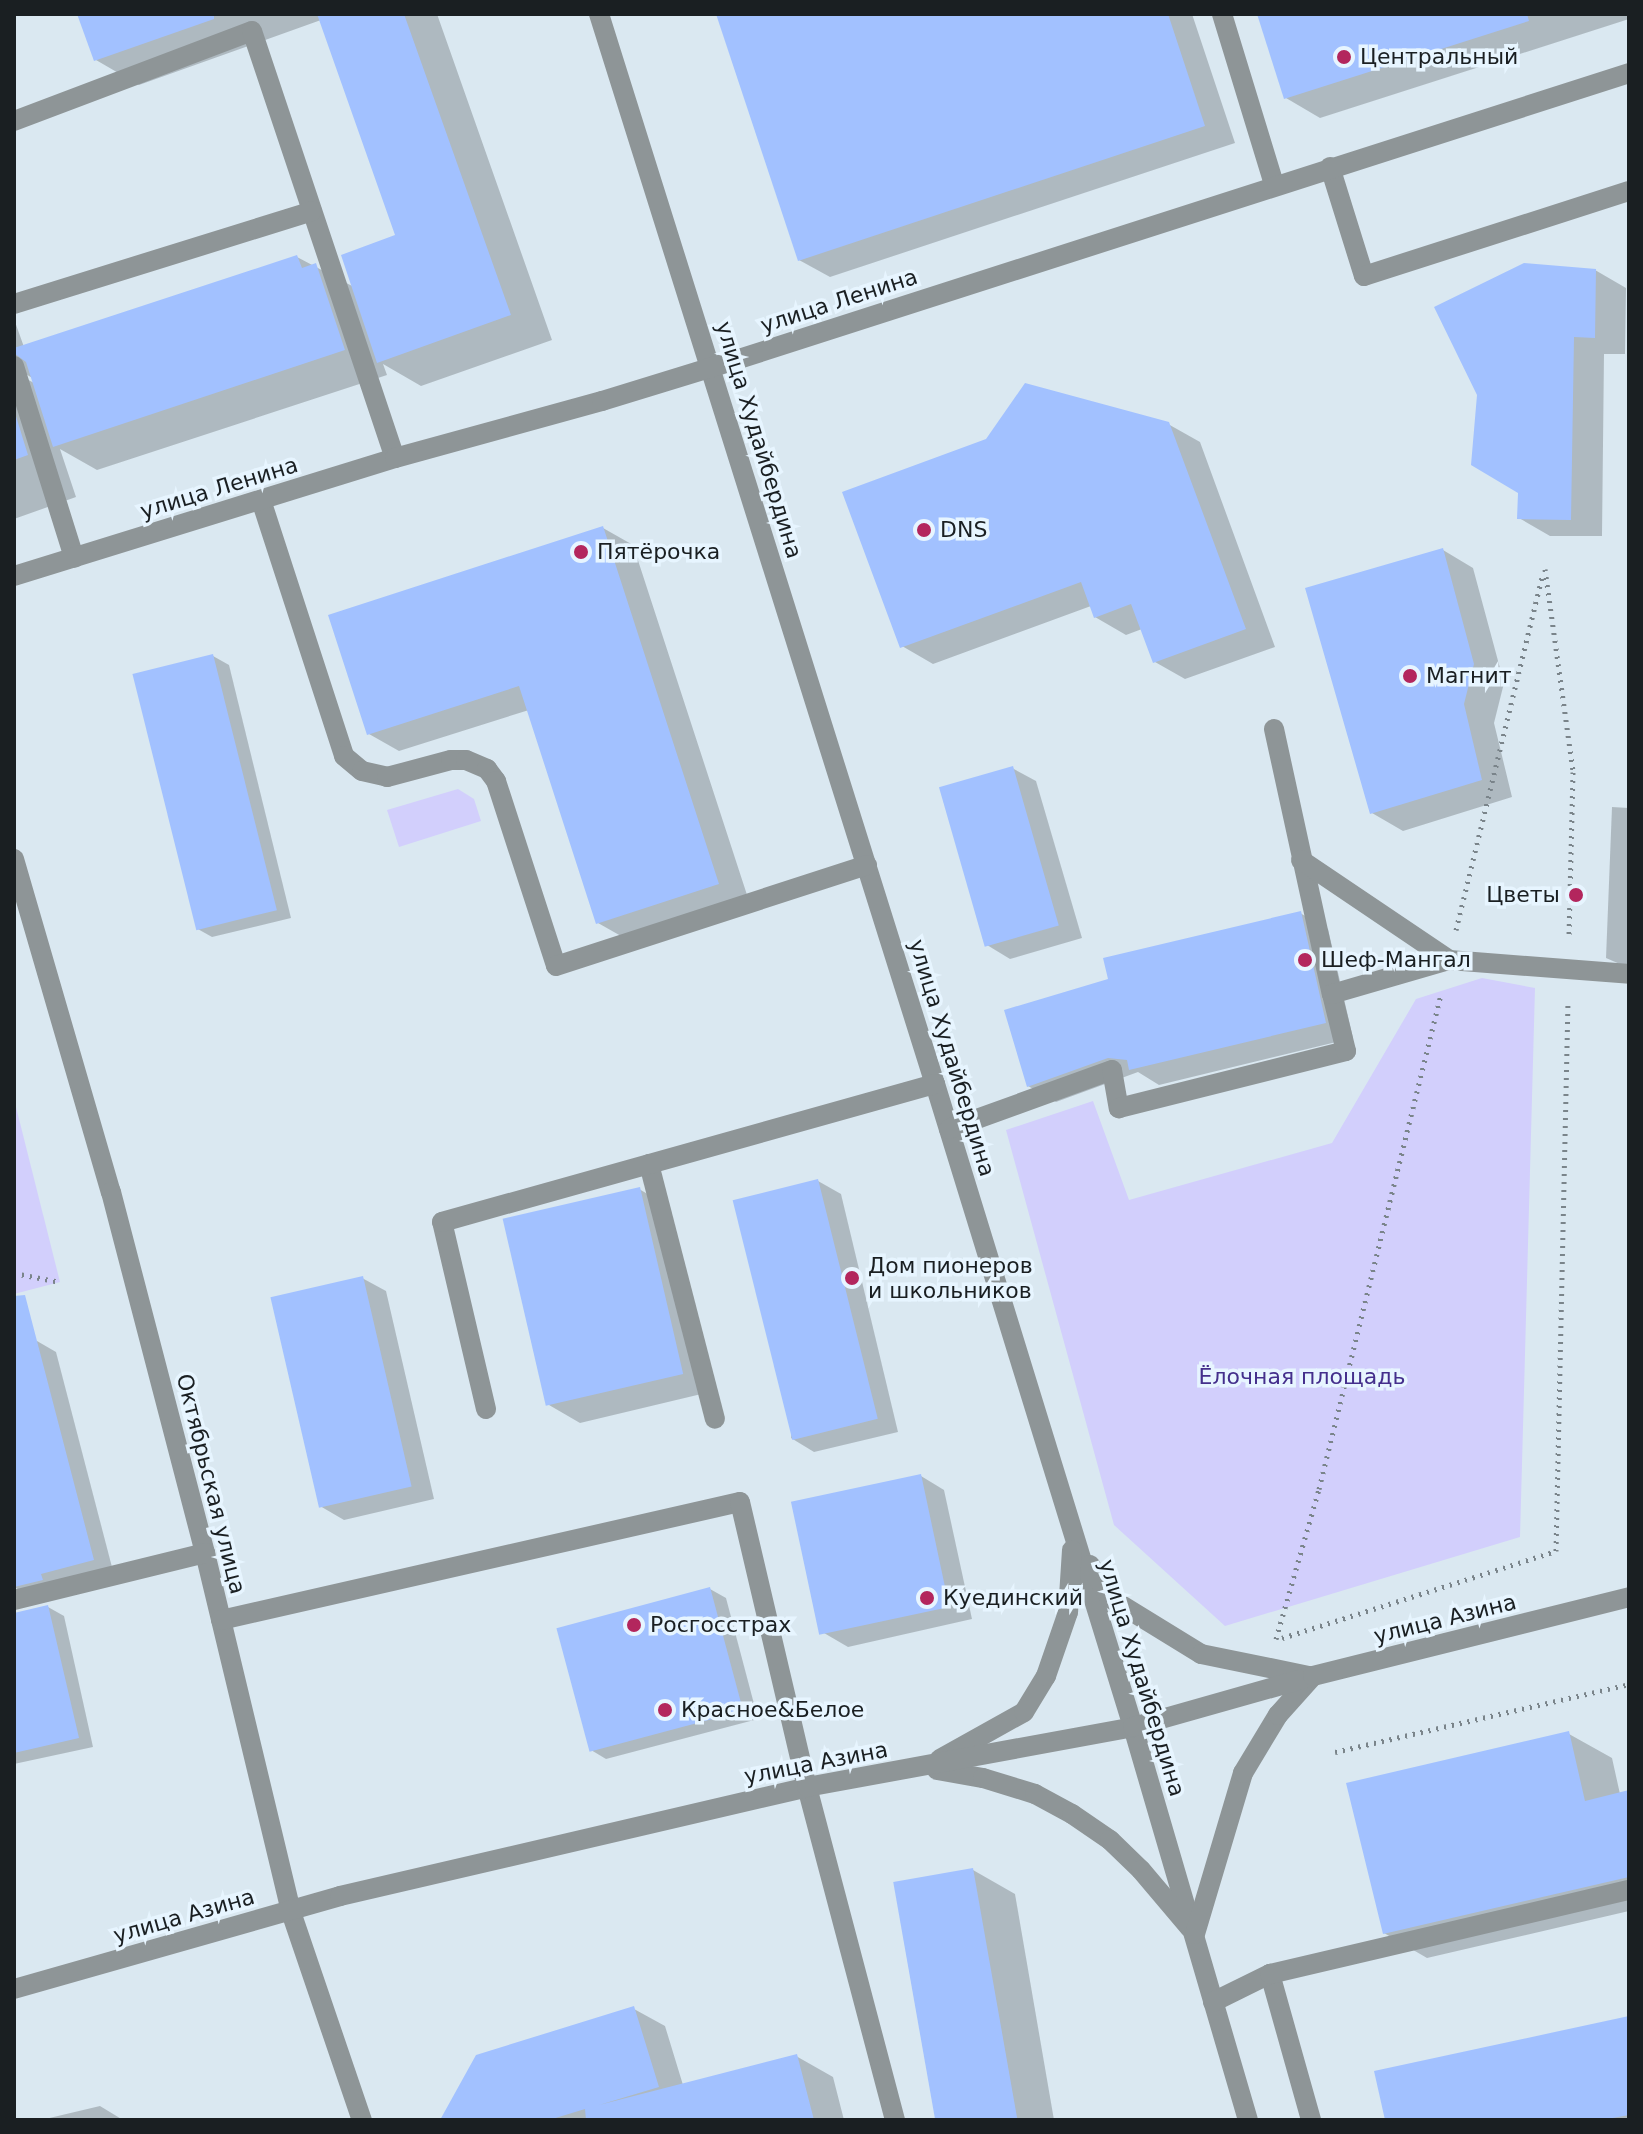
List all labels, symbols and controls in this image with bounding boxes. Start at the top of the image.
place label: Центральный [1360,44,1518,70]
marker: Центральный [1335,48,1353,66]
street label: улица Ленина [757,263,921,339]
street label: улица Худайбердина [710,318,808,562]
street label: улица Ленина [137,451,301,525]
place label: DNS [940,517,987,543]
marker: DNS [915,521,933,539]
place label: Пятёрочка [597,539,720,565]
marker: Пятёрочка [572,543,590,561]
place label: Магнит [1426,663,1512,689]
marker: Магнит [1401,667,1419,685]
place label: Цветы [1486,882,1560,908]
marker: Цветы [1567,886,1585,904]
street label: улица Худайбердина [903,936,1001,1180]
place label: Шеф-Мангал [1321,947,1471,973]
marker: Шеф-Мангал [1296,951,1314,969]
place label: Дом пионеров и школьников [868,1252,1033,1304]
marker: Дом пионеров и школьников [843,1269,861,1287]
park label: Ёлочная площадь [1199,1364,1405,1390]
street label: Октябрьская улица [171,1371,251,1597]
street label: улица Худайбердина [1093,1556,1191,1800]
place label: Куединский [943,1585,1083,1611]
marker: Куединский [918,1589,936,1607]
street label: улица Азина [1371,1589,1519,1649]
place label: Росгосстрах [650,1612,791,1638]
marker: Росгосстрах [625,1616,643,1634]
place label: Красное&Белое [681,1697,864,1723]
marker: Красное&Белое [656,1701,674,1719]
street label: улица Азина [742,1736,890,1790]
street label: улица Азина [110,1883,258,1949]

